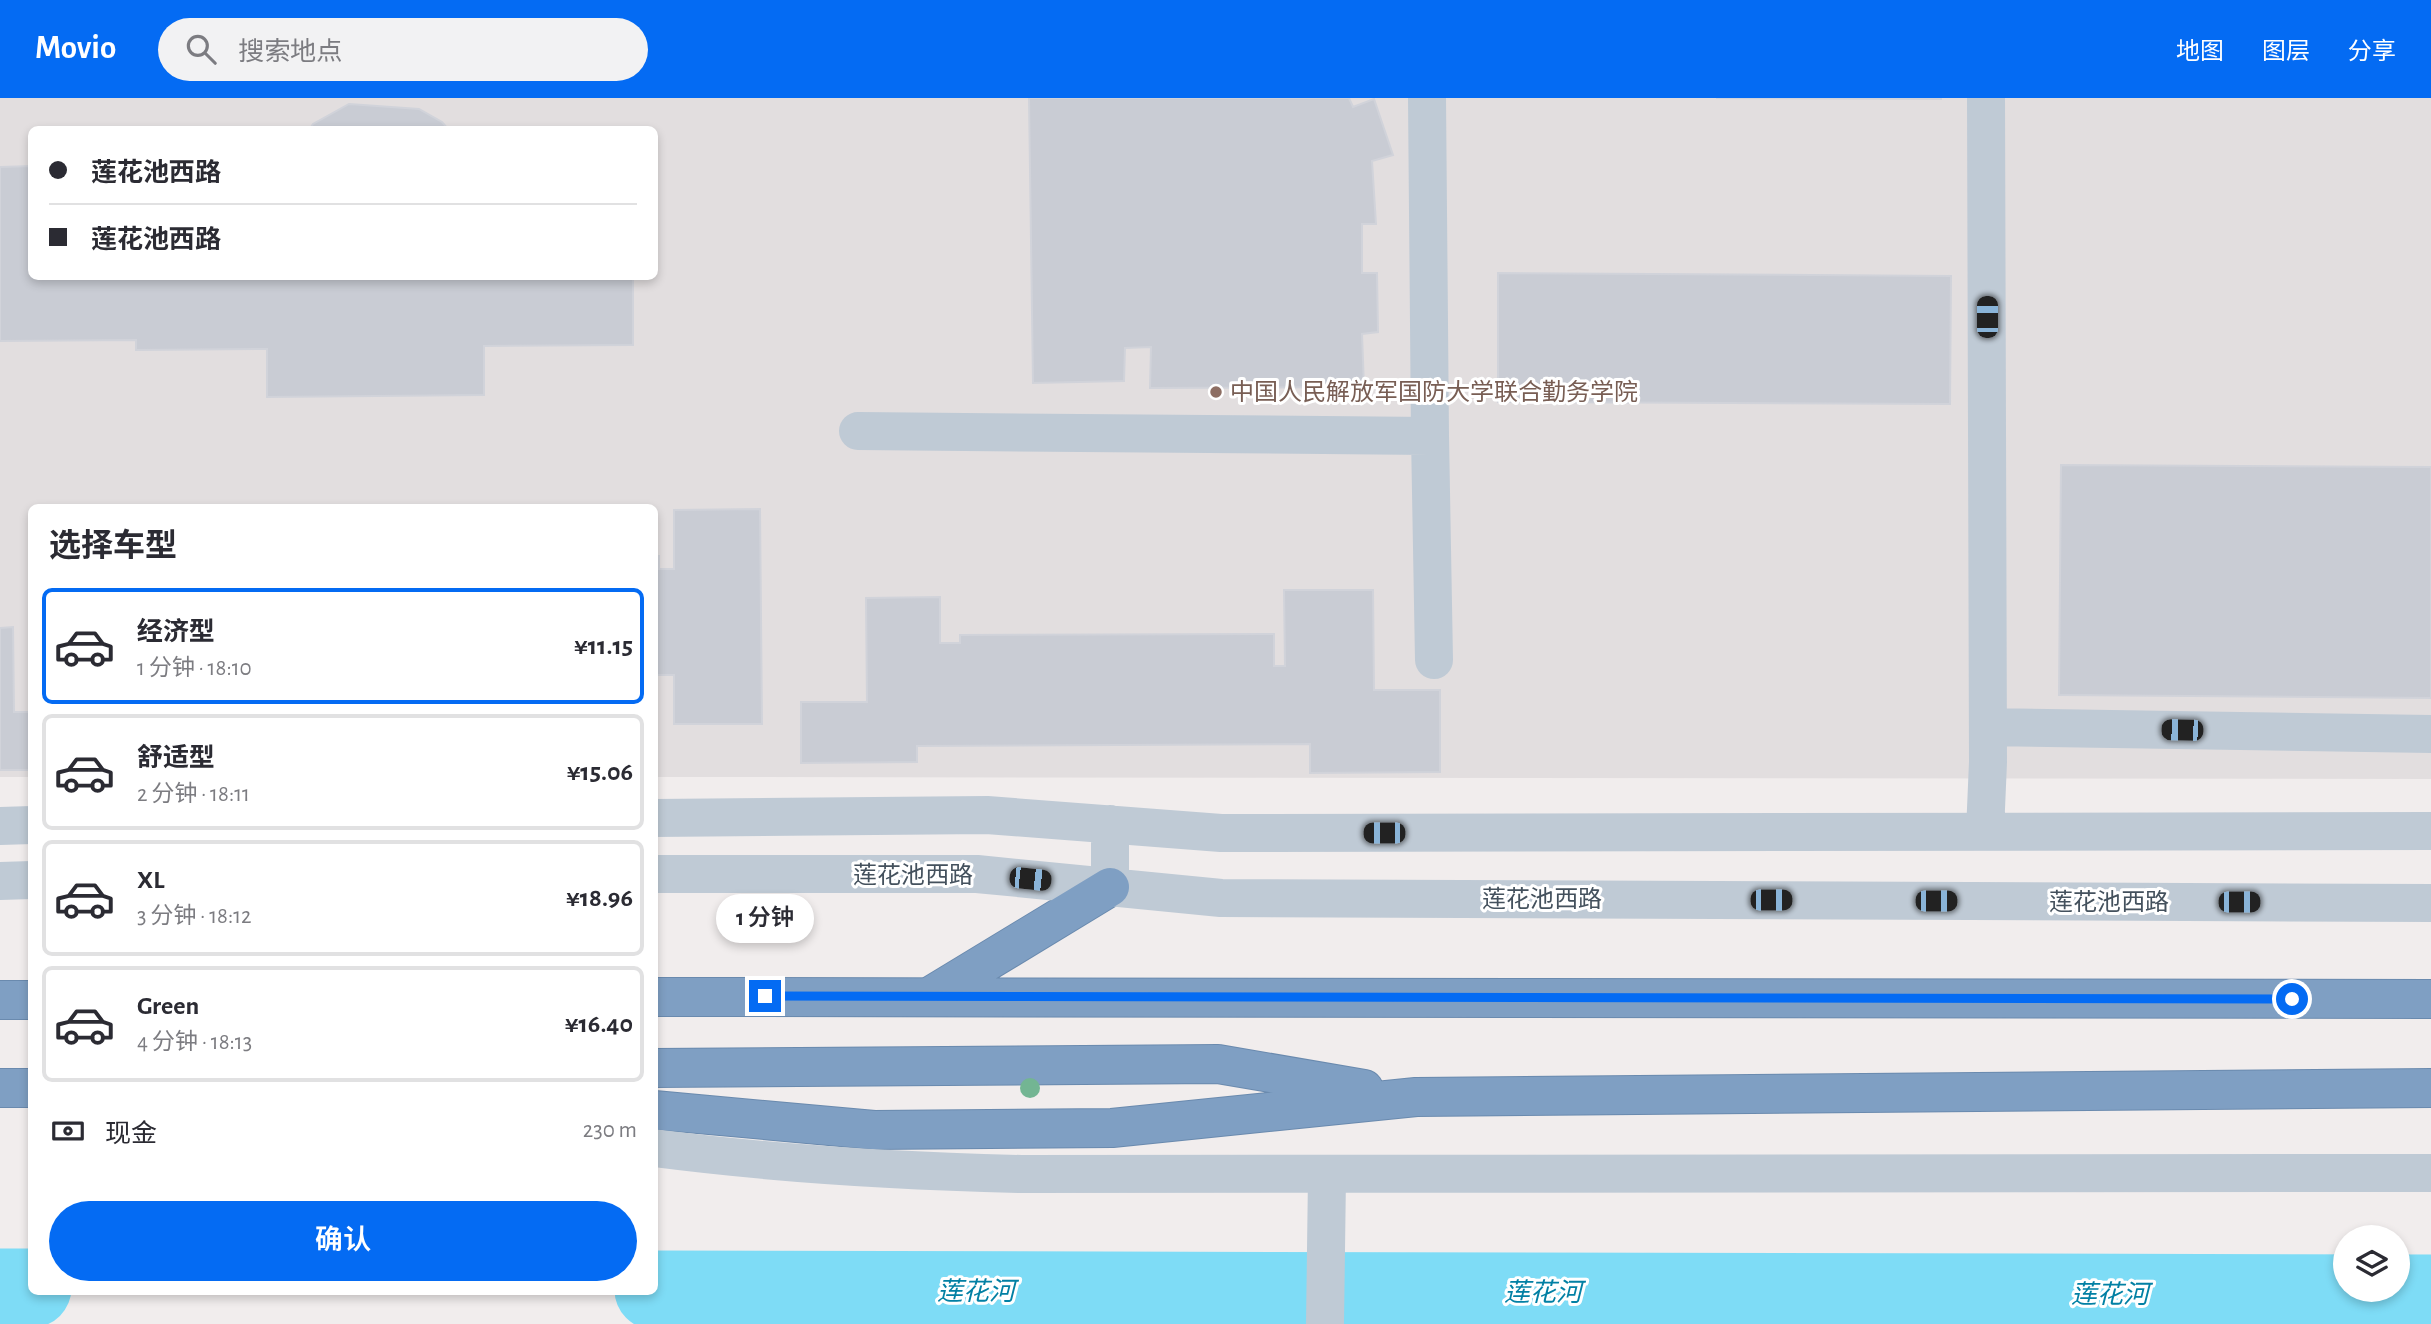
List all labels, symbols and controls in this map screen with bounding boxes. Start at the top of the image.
search box [158,18,648,81]
icon: search [182,30,220,68]
text: Movio [35,32,116,65]
text: 搜索地点 [238,39,342,65]
text: 地图 [2176,40,2224,64]
text: 图层 [2262,40,2310,64]
text: 分享 [2348,40,2396,64]
text: 莲花池西路 [91,160,221,186]
text: 莲花池西路 [91,227,221,253]
car [1977,296,1998,338]
place label: 中国人民解放军国防大学联合勤务学院 [1230,379,1638,405]
marker: 中国人民解放军国防大学联合勤务学院 [1208,384,1224,400]
text: 选择车型 [49,530,177,562]
icon: car [53,615,116,678]
text: 经济型 [137,619,215,645]
text: ¥11.15 [574,633,633,659]
text: 1 分钟 · 18:10 [137,657,252,680]
car [2161,719,2204,741]
icon: car [53,741,116,804]
text: 舒适型 [137,745,215,771]
text: ¥15.06 [567,759,633,785]
text: 2 分钟 · 18:11 [137,783,250,806]
car [1364,823,1406,844]
street label: 莲花池西路 [853,862,973,888]
car [1009,866,1052,892]
icon: car [53,867,116,930]
text: XL [137,867,164,893]
text: ¥18.96 [566,885,633,911]
street label: 莲花池西路 [1482,886,1602,912]
street label: 莲花池西路 [2049,889,2169,915]
car [1751,890,1793,911]
car [1916,891,1958,912]
car [2219,892,2261,913]
callout: 1 分钟 [716,894,814,944]
text: 3 分钟 · 18:12 [137,905,252,928]
text: 1 分钟 [736,907,794,930]
route end [749,980,781,1012]
route start [2276,983,2308,1015]
icon: car [53,993,116,1056]
text: Green [137,993,199,1019]
text: ¥16.40 [565,1011,633,1037]
text: 4 分钟 · 18:13 [137,1031,252,1054]
icon: cash [49,1112,87,1150]
text: 230 m [583,1119,637,1142]
text: 现金 [105,1121,157,1147]
button: 确认 [49,1201,637,1281]
map controls [2333,1225,2410,1302]
button: layers [2333,1225,2410,1302]
water label: 莲花河 [937,1278,1020,1305]
water label: 莲花河 [1504,1279,1587,1306]
water label: 莲花河 [2071,1281,2154,1308]

